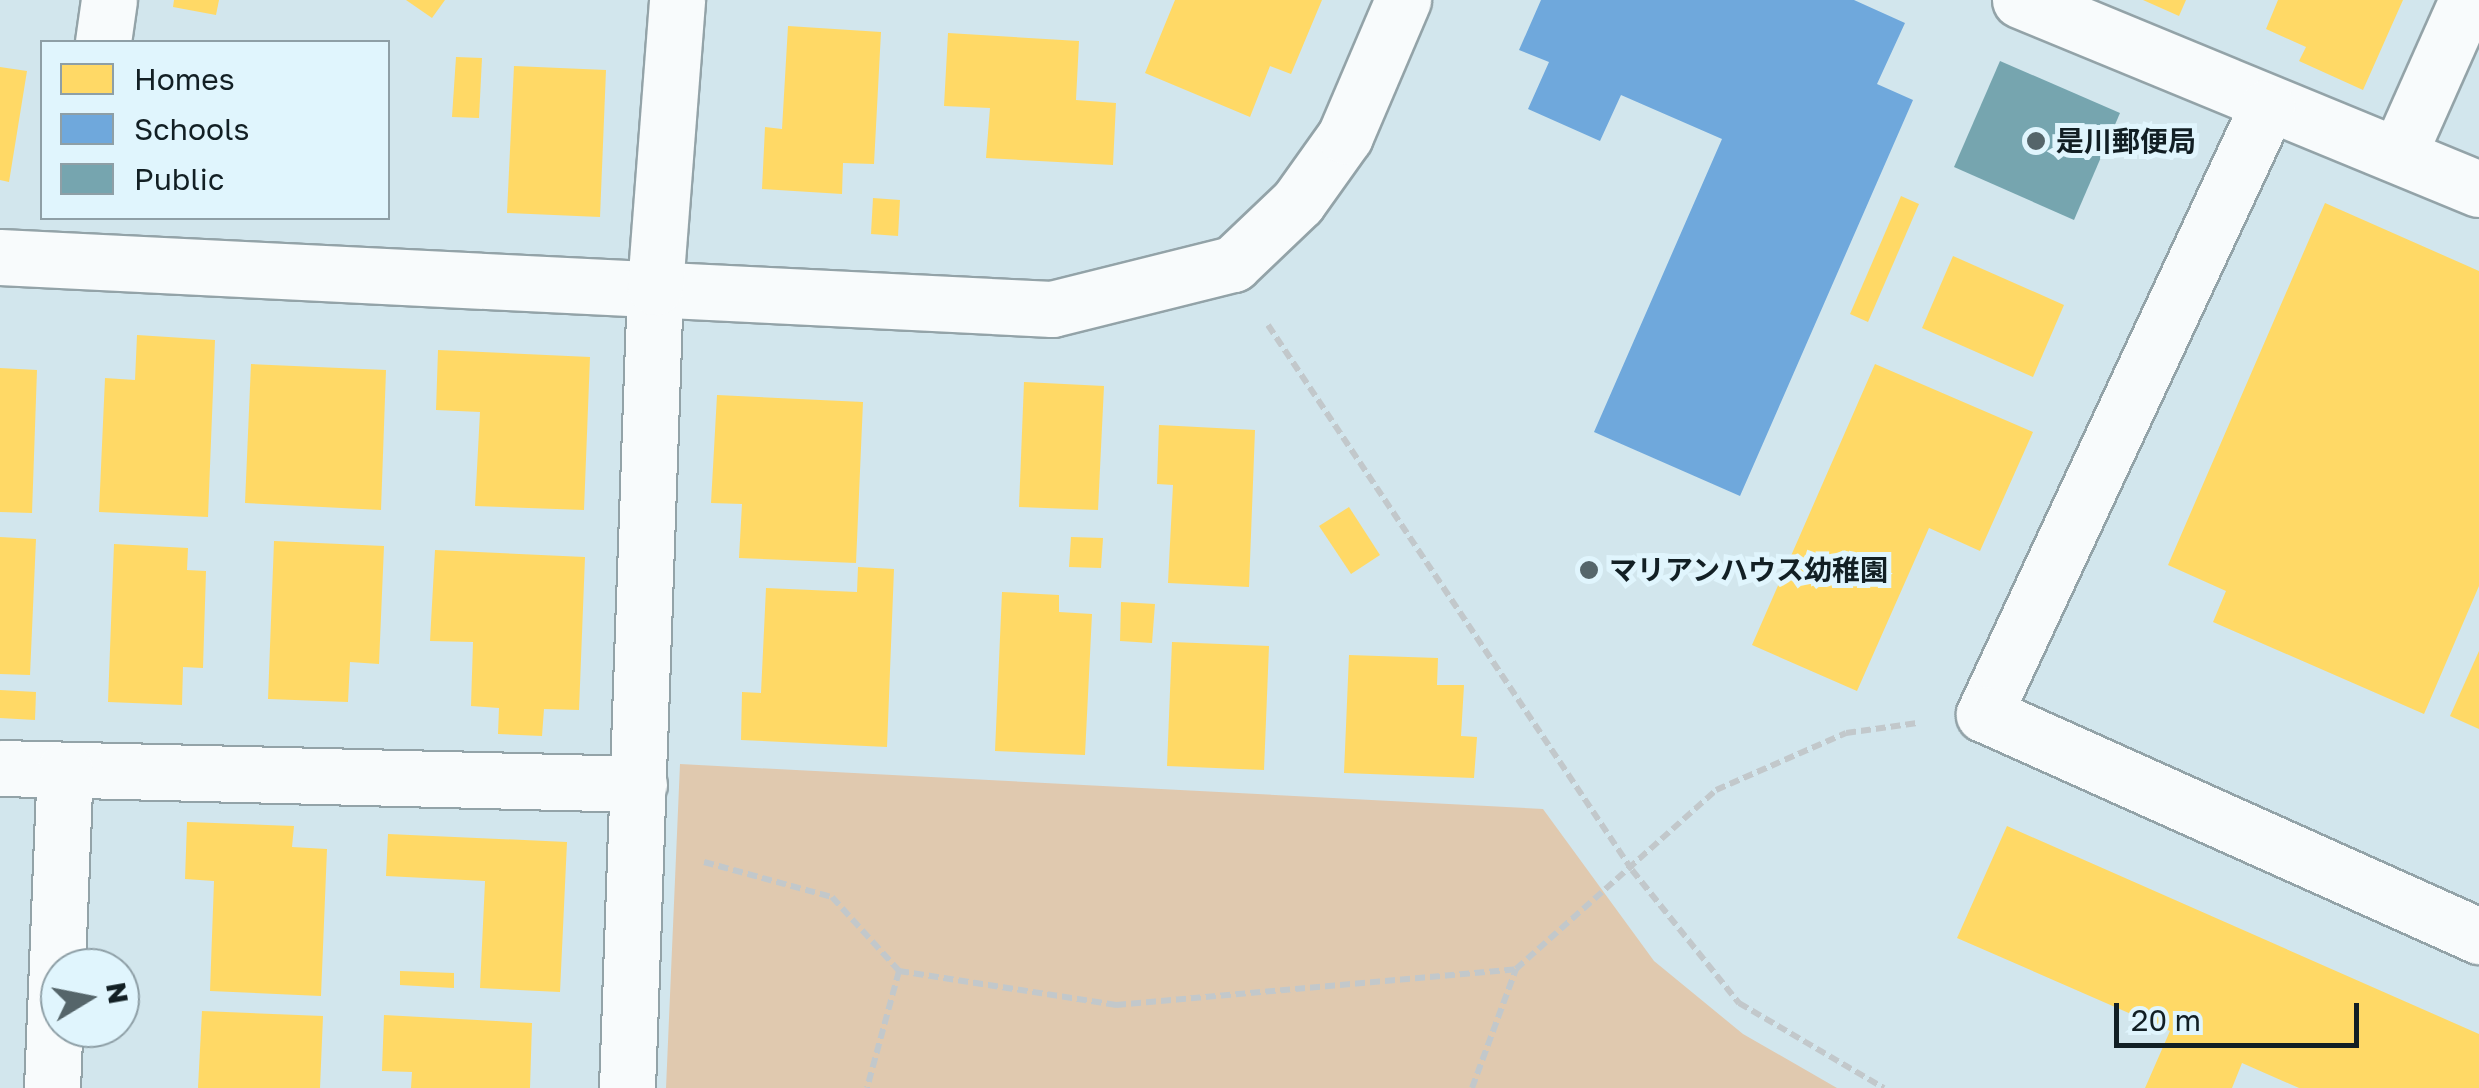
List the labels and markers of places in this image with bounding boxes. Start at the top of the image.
place label: 是川郵便局 [2056,124,2196,158]
marker: 是川郵便局 [2025,130,2047,152]
place label: マリアンハウス幼稚園 [1609,553,1889,587]
marker: マリアンハウス幼稚園 [1578,559,1600,581]

